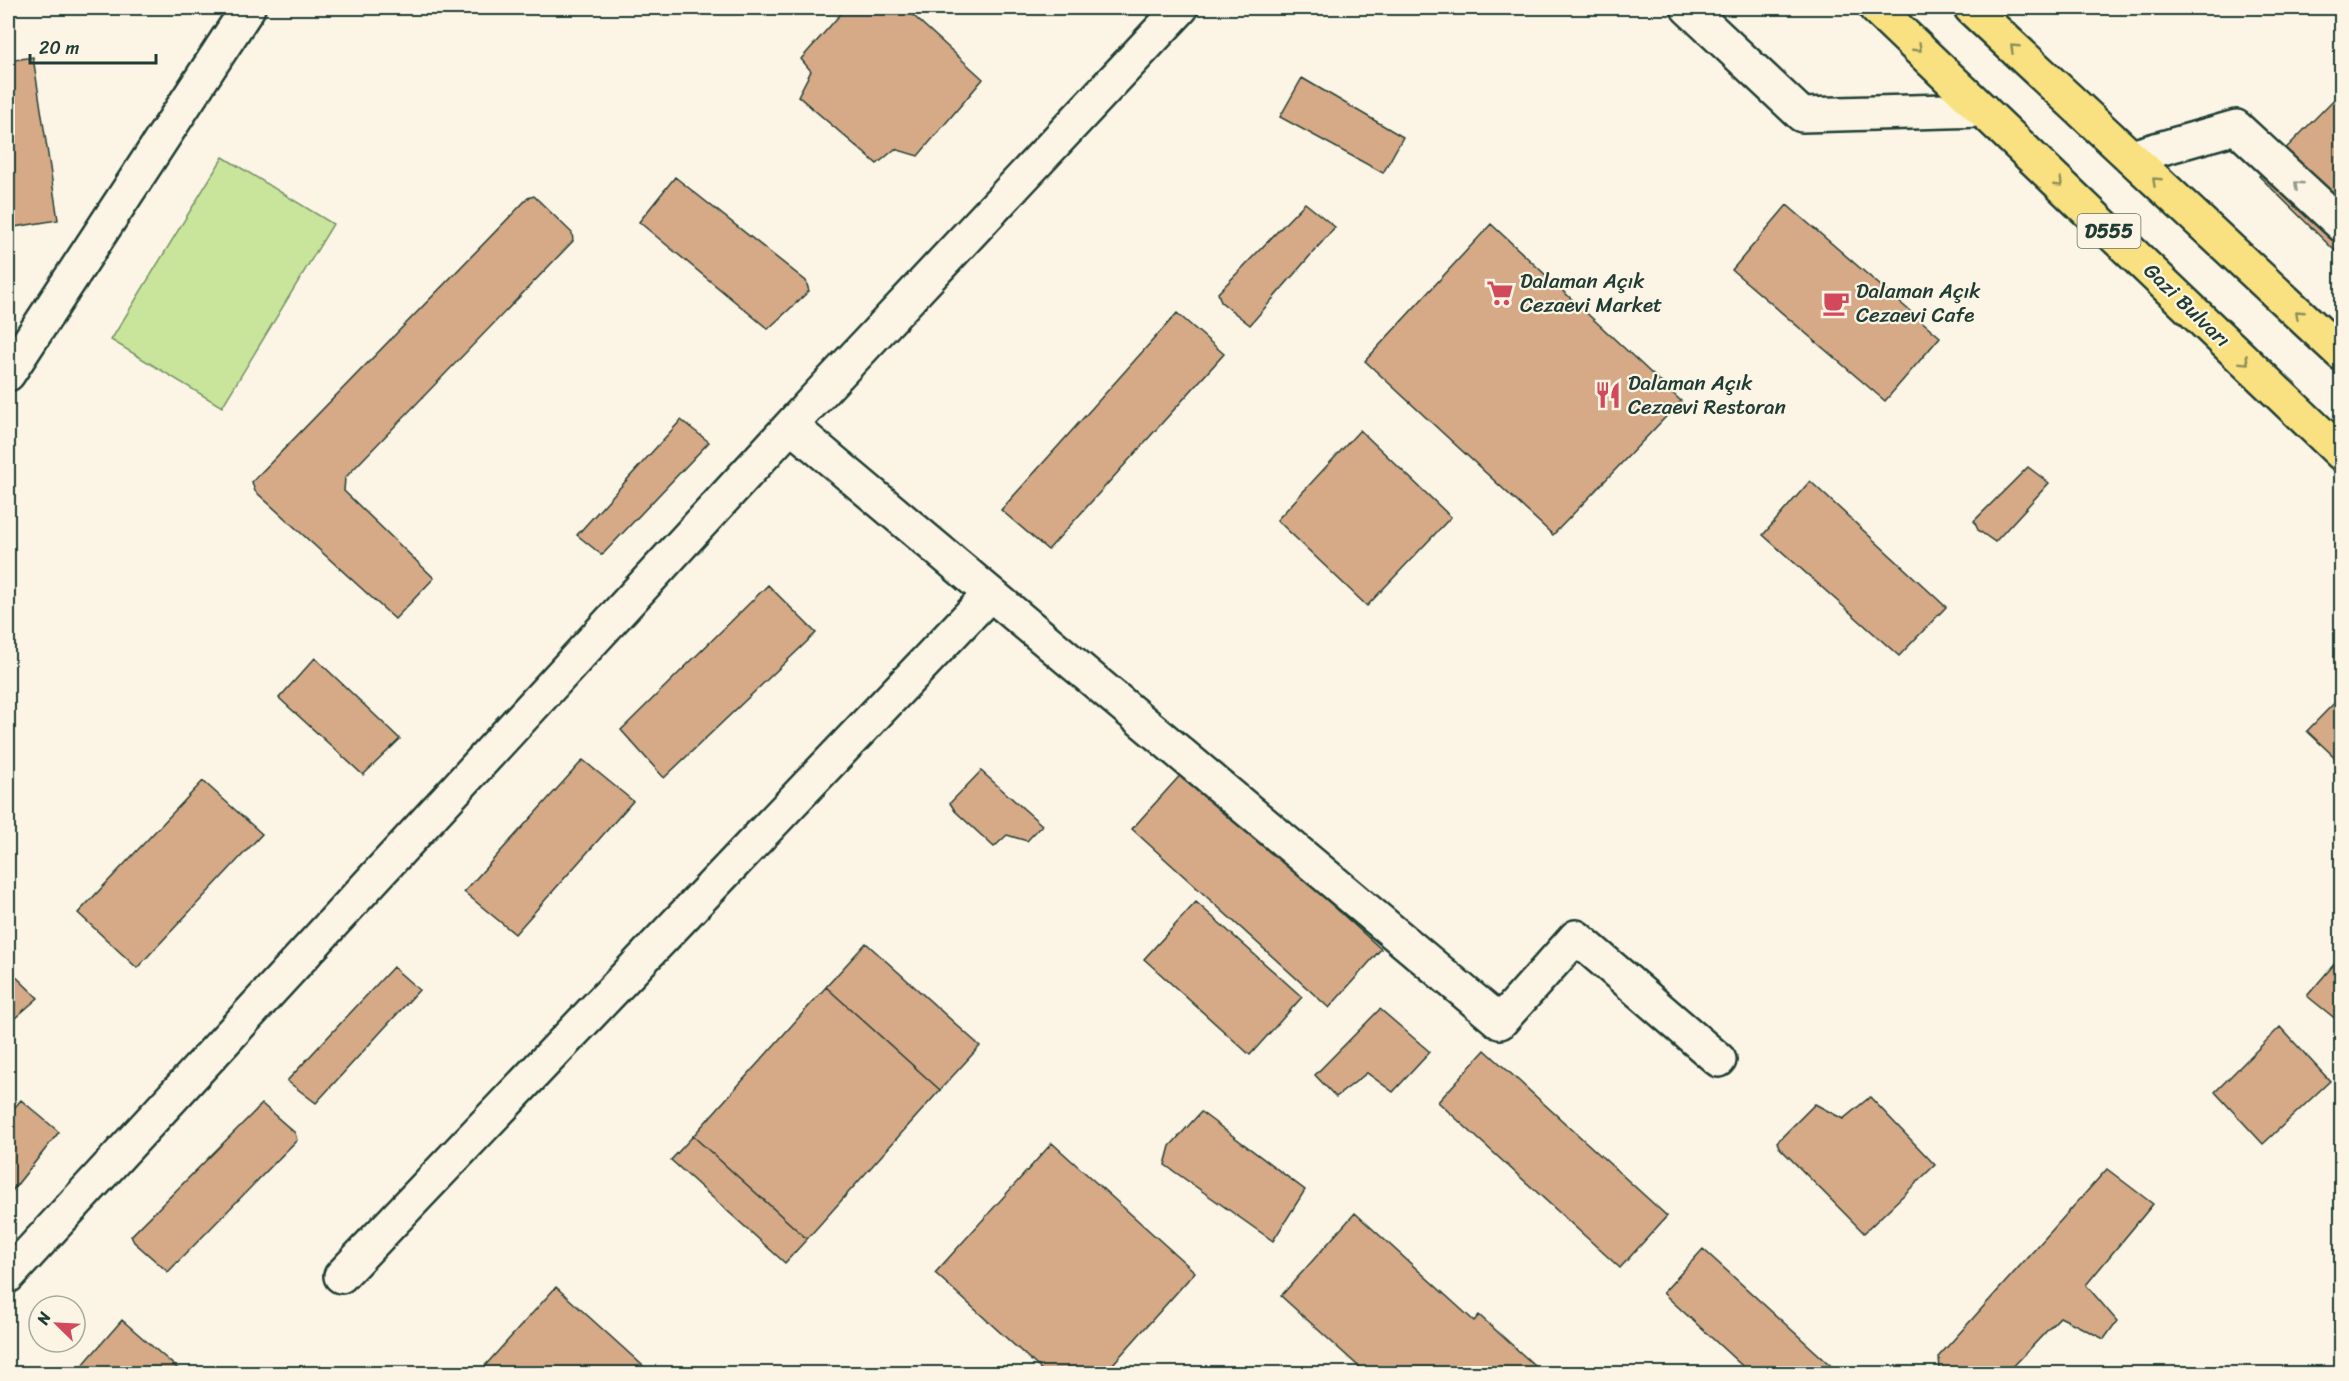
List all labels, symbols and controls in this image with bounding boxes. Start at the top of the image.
scale bar [30,27,156,65]
text: 20 m [39,32,79,64]
one-way arrow [1912,41,1922,52]
one-way arrow [2010,44,2021,55]
one-way arrow [2052,176,2063,187]
one-way arrow [2153,177,2163,188]
one-way arrow [2295,181,2305,192]
road number: D555 [2078,214,2140,248]
street label: Gazi Bulvarı [2134,253,2240,357]
place label: Dalaman Açık Cezaevi Market [1520,262,1662,324]
place label: Dalaman Açık Cezaevi Cafe [1856,272,1981,334]
supermarket icon: Dalaman Açık Cezaevi Market [1485,278,1515,308]
cafe icon: Dalaman Açık Cezaevi Cafe [1821,288,1851,318]
one-way arrow [2295,310,2305,321]
one-way arrow [2238,354,2249,365]
place label: Dalaman Açık Cezaevi Restoran [1628,364,1786,426]
restaurant icon: Dalaman Açık Cezaevi Restoran [1593,380,1623,410]
north arrow [27,1294,87,1354]
text: N [28,1306,60,1330]

